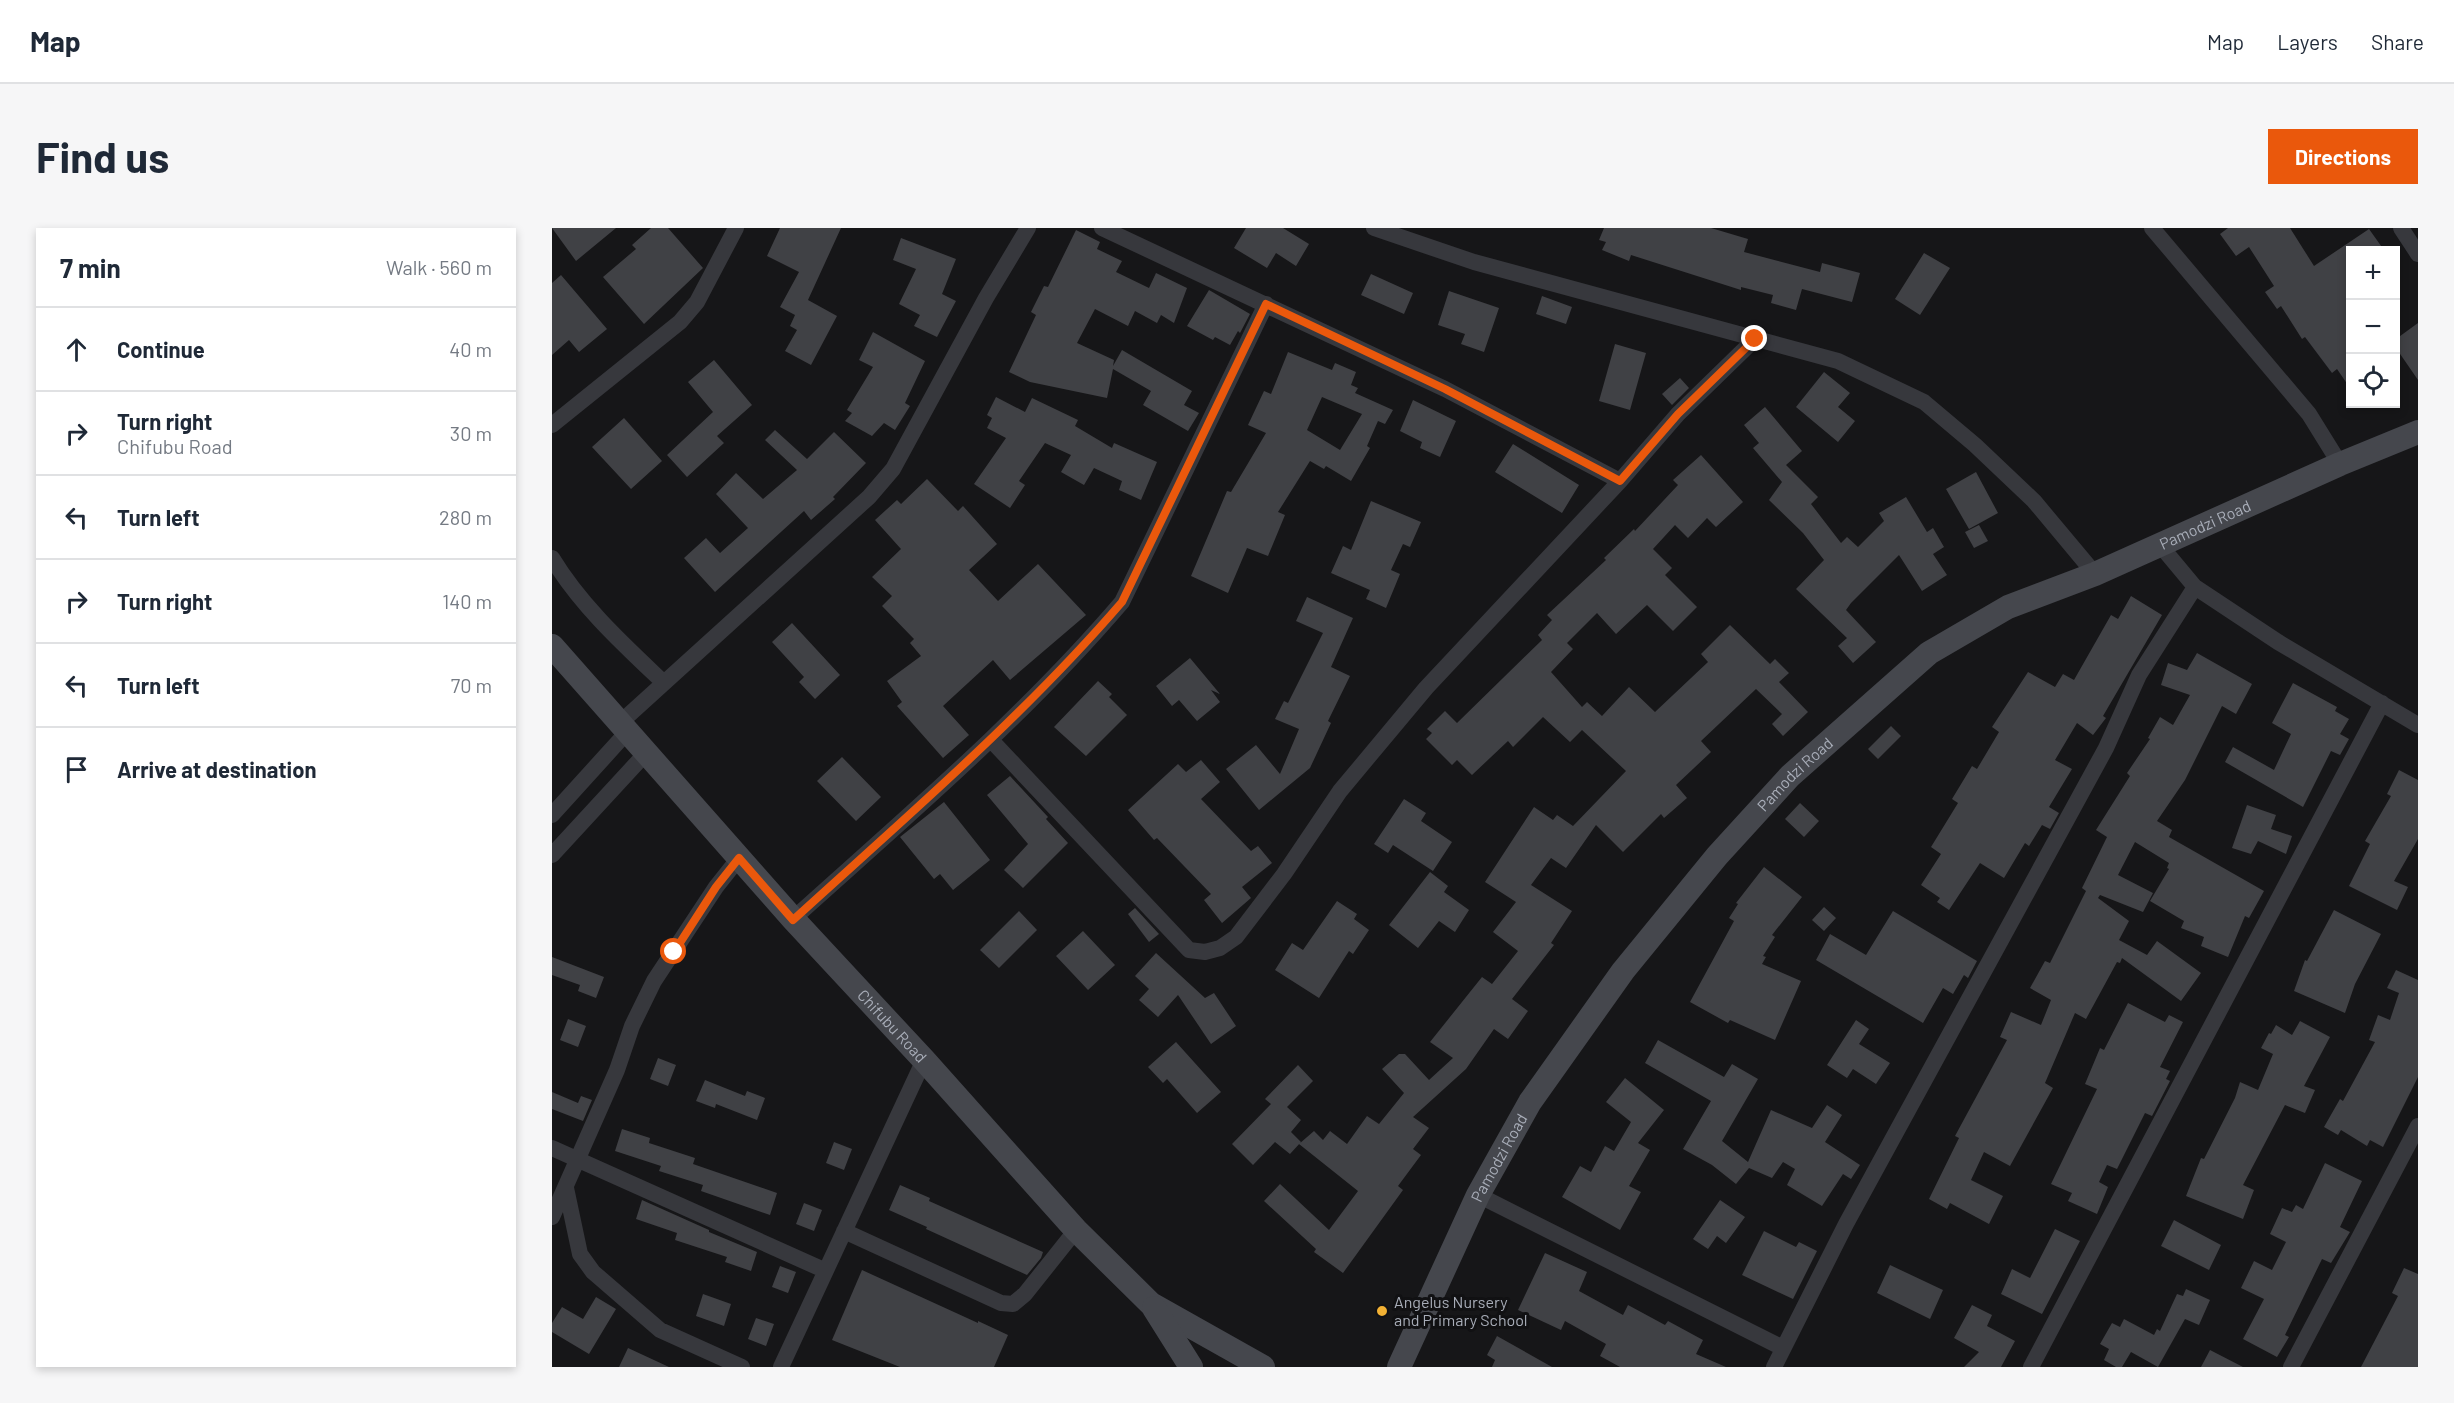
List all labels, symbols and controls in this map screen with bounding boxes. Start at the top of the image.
text: Map [30,24,81,58]
text: Map [2207,29,2244,54]
text: Layers [2277,29,2338,54]
text: Share [2371,29,2424,54]
button: Directions [2268,129,2418,184]
text: Find us [36,131,169,181]
map controls [2346,246,2400,408]
button: + [2346,246,2400,300]
text: 7 min [60,252,121,283]
text: Walk · 560 m [386,255,492,279]
button: − [2346,300,2400,354]
route end [1741,325,1767,351]
icon: ahead [60,333,93,366]
text: Continue [117,336,205,362]
text: 40 m [449,337,492,361]
button: locate [2346,354,2400,408]
text: Turn right [117,408,212,434]
icon: right [60,417,93,450]
text: 30 m [450,421,492,445]
text: Chifubu Road [117,434,233,458]
street label: Pamodzi Road [2156,495,2253,553]
icon: left [60,501,93,534]
text: Turn left [117,504,200,530]
text: 280 m [439,505,492,529]
icon: right [60,585,93,618]
text: Turn right [117,588,212,614]
text: 140 m [442,589,492,613]
icon: left [60,669,93,702]
text: Turn left [117,672,200,698]
text: 70 m [451,673,492,697]
street label: Pamodzi Road [1753,733,1836,815]
icon: arrive [60,753,93,786]
text: Arrive at destination [117,756,316,782]
route start [660,938,686,964]
street label: Chifubu Road [854,985,931,1066]
street label: Pamodzi Road [1466,1110,1531,1204]
place label: Angelus Nursery and Primary School [1394,1292,1528,1329]
marker: Angelus Nursery and Primary School [1375,1304,1389,1318]

